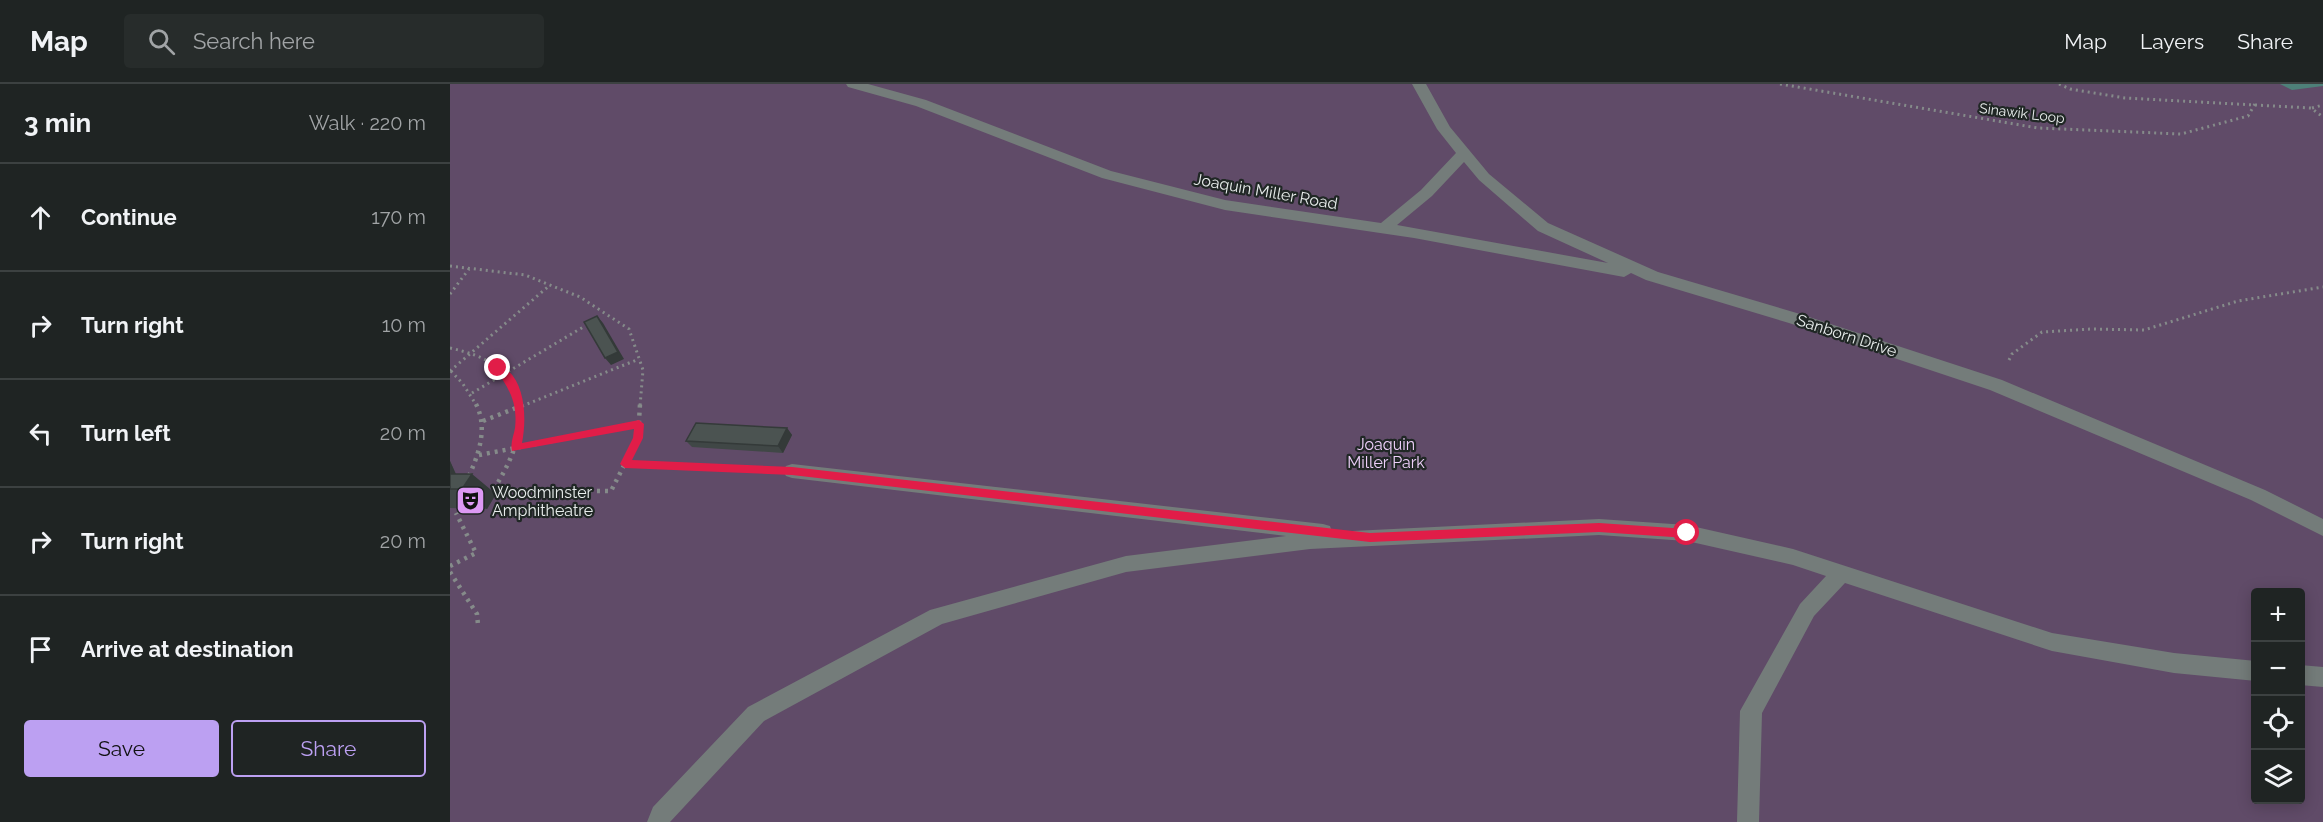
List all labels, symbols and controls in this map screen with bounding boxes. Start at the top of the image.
search box [124,14,544,68]
text: Map [30,25,88,58]
icon: search [145,25,178,58]
text: Search here [193,28,315,54]
text: Map [2064,29,2107,54]
text: Layers [2140,29,2204,54]
text: Share [2237,29,2293,54]
street label: Sinawik Loop [1978,100,2066,126]
text: 3 min [24,108,91,138]
text: Walk · 220 m [309,111,426,135]
street label: Joaquin Miller Road [1193,170,1339,213]
icon: ahead [24,201,57,234]
text: Continue [81,204,177,230]
text: 170 m [371,205,426,229]
icon: right [24,309,57,342]
street label: Sanborn Drive [1794,310,1899,361]
text: Turn right [81,312,184,338]
text: 10 m [382,313,426,337]
route end [484,354,510,380]
icon: left [24,417,57,450]
text: Turn left [81,420,171,446]
text: 20 m [380,421,426,445]
park label: Joaquin Miller Park [1347,435,1425,472]
place label: Woodminster Amphitheatre [492,483,593,520]
theatre icon: Woodminster Amphitheatre [455,485,487,517]
route start [1673,519,1699,545]
icon: right [24,525,57,558]
text: Turn right [81,528,184,554]
text: 20 m [380,529,426,553]
map controls [2251,588,2305,804]
button: + [2251,588,2305,642]
icon: arrive [24,633,57,666]
text: Arrive at destination [81,636,294,662]
button: − [2251,642,2305,696]
button: locate [2251,696,2305,750]
button: Save [24,720,219,777]
button: Share [231,720,426,777]
button: layers [2251,750,2305,804]

